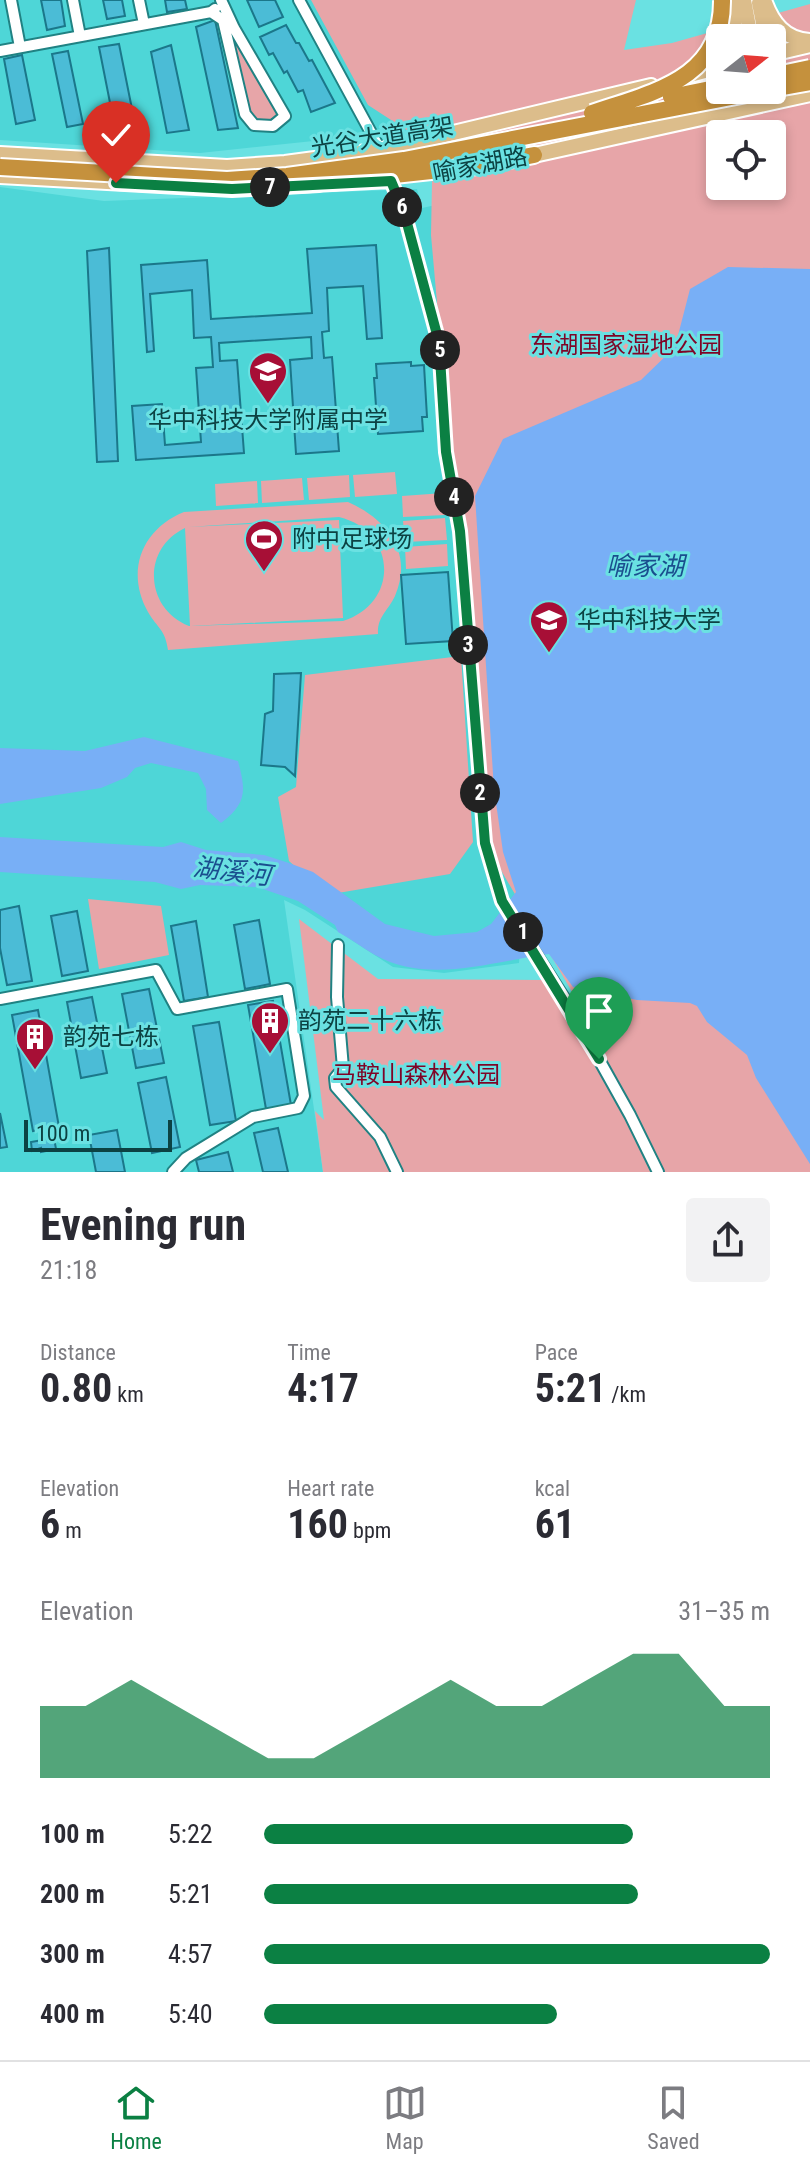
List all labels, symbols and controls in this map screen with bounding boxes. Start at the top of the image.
north arrow [706,24,786,104]
map controls [706,24,786,200]
pin [82,101,150,183]
street label: 光谷大道高架 [309,112,455,162]
icon: check [94,113,138,157]
button: locate [706,120,786,200]
street label: 喻家湖路 [430,142,530,188]
pin: 7 [250,167,290,207]
text: 7 [264,174,276,199]
pin: 6 [382,187,422,227]
text: 6 [396,194,408,219]
pin: 5 [420,330,460,370]
park label: 东湖国家湿地公园 [530,331,722,359]
text: 5 [434,337,446,362]
school or university icon: 华中科技大学附属中学 [247,350,289,405]
place label: 华中科技大学附属中学 [148,406,388,434]
pin: 4 [434,477,474,517]
text: 4 [448,484,460,509]
sports icon: 附中足球场 [243,518,285,573]
place label: 附中足球场 [292,525,412,553]
water label: 喻家湖 [606,551,688,581]
school or university icon: 华中科技大学 [528,599,570,654]
place label: 华中科技大学 [577,606,721,634]
pin: 3 [448,625,488,665]
text: 3 [462,632,474,657]
pin: 2 [460,773,500,813]
text: 2 [474,780,486,805]
water label: 湖溪河 [191,851,277,891]
pin: 1 [503,912,543,952]
text: 1 [517,919,529,944]
pin [565,977,633,1059]
icon: arrive [577,989,621,1033]
building icon: 韵苑二十六栋 [249,1000,291,1055]
place label: 韵苑二十六栋 [298,1007,442,1035]
building icon: 韵苑七栋 [14,1016,56,1071]
place label: 韵苑七栋 [63,1023,159,1051]
park label: 马鞍山森林公园 [332,1061,500,1089]
scale bar [24,1116,172,1152]
text: 100 m [36,1121,90,1146]
button: share [686,1198,770,1282]
text: Evening run [40,1199,246,1251]
text: 21:18 [40,1255,97,1285]
text: Distance [40,1340,116,1365]
text: Time [287,1340,331,1365]
text: Pace [535,1340,578,1365]
text: 0.80 [40,1365,112,1412]
text: 4:17 [287,1365,359,1412]
text: 5:21 [535,1365,606,1412]
text: km [112,1382,144,1407]
text: /km [606,1382,646,1407]
text: Elevation [40,1476,119,1501]
text: Heart rate [287,1476,374,1501]
text: kcal [535,1476,570,1501]
text: 6 [40,1501,60,1548]
text: 160 [287,1501,348,1548]
text: 61 [535,1501,575,1548]
text: m [60,1518,82,1543]
text: bpm [348,1518,391,1543]
text: Elevation [40,1596,134,1626]
text: 31–35 m [678,1596,770,1626]
text: 100 m [40,1819,105,1849]
text: 5:22 [168,1819,213,1849]
text: 200 m [40,1879,105,1909]
text: 5:21 [168,1879,213,1909]
text: 300 m [40,1939,105,1969]
text: 4:57 [168,1939,213,1969]
text: 400 m [40,1999,105,2029]
text: 5:40 [168,1999,213,2029]
tab: Home [110,2081,162,2154]
tab: Map [383,2081,427,2154]
tab: Saved [647,2081,700,2154]

